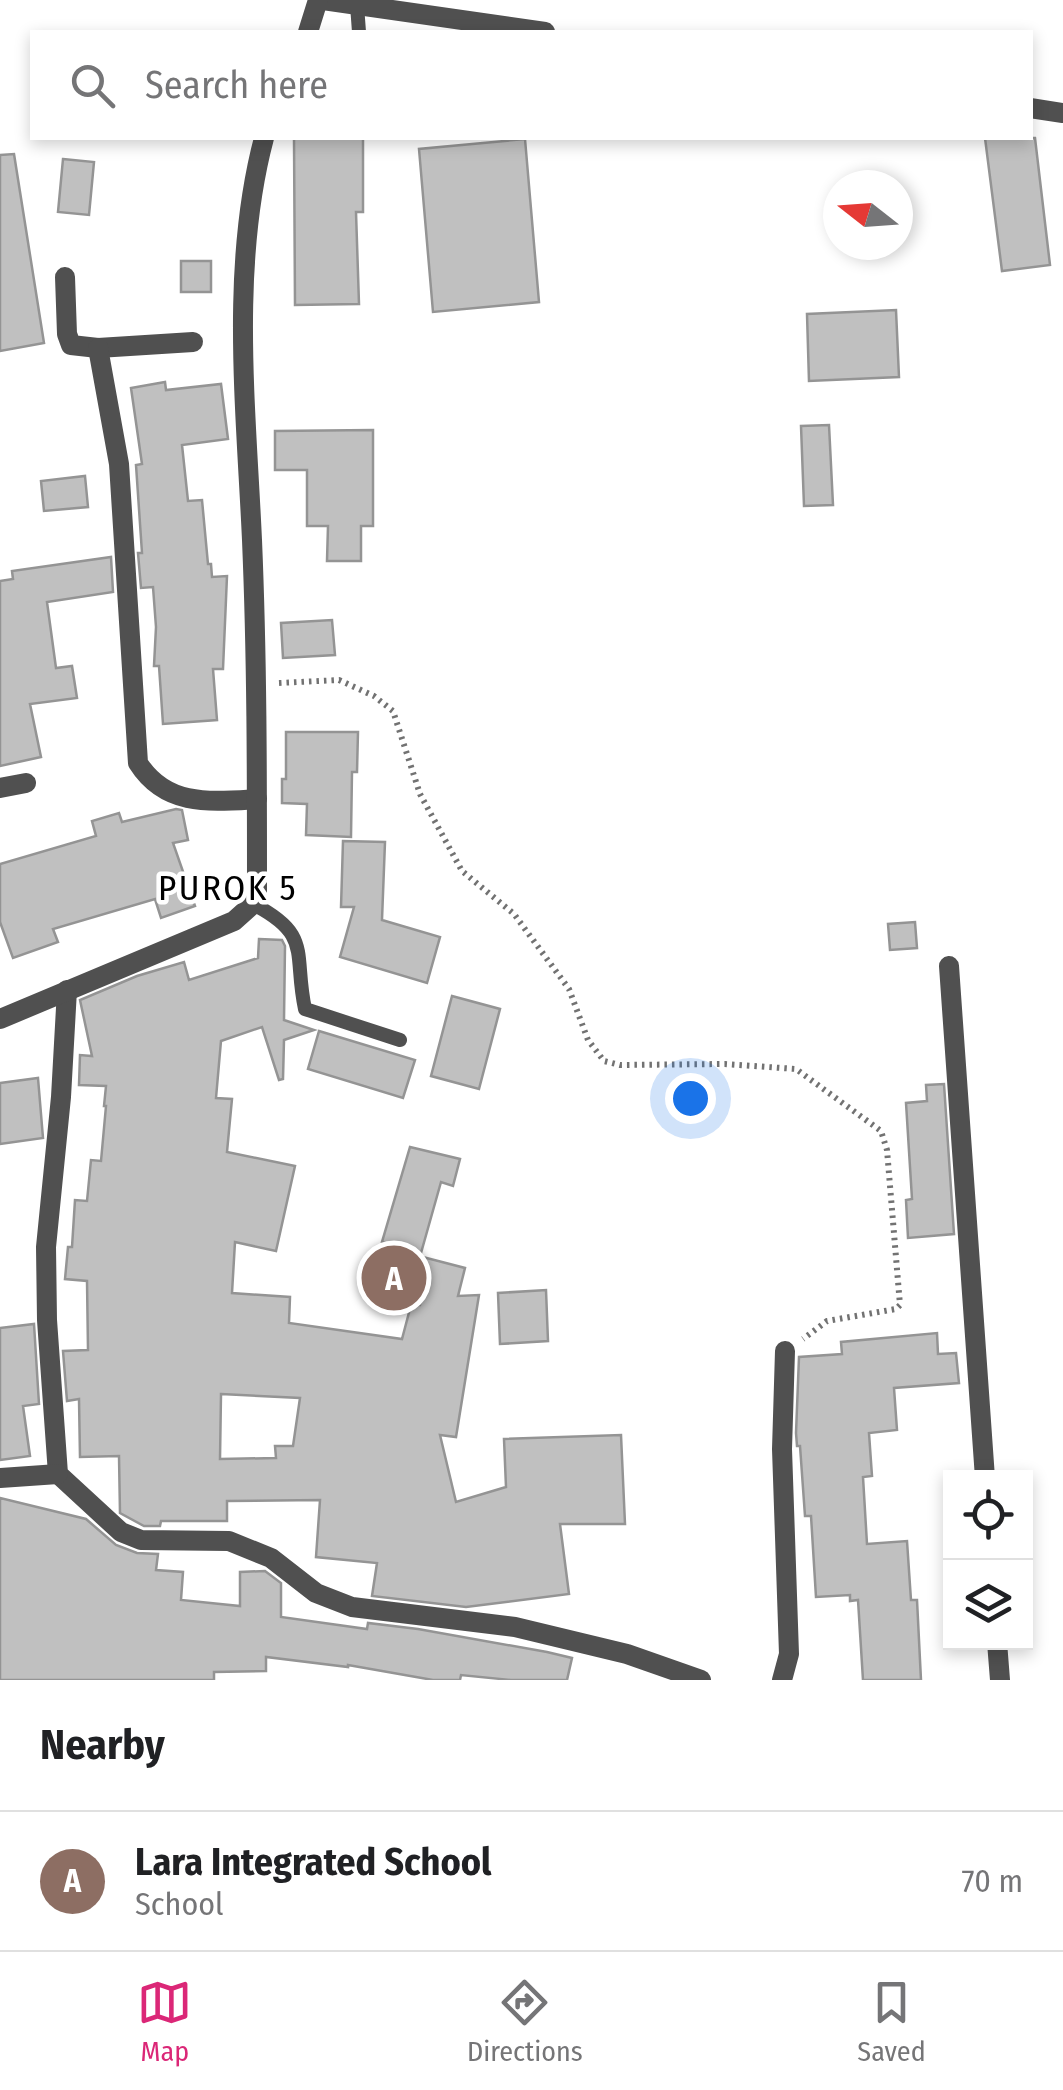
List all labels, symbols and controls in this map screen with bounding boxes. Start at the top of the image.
search box [30,30,1033,140]
icon: search [65,58,120,113]
text: Search here [145,62,328,108]
north arrow [823,170,913,260]
district label: PUROK 5 [158,867,298,909]
your location [665,1073,716,1124]
pin: A [362,1240,426,1316]
map controls [943,1470,1033,1650]
button: locate [943,1470,1033,1560]
button: layers [943,1560,1033,1650]
text: Nearby [40,1720,165,1770]
text: Lara Integrated School [135,1839,491,1885]
text: A [64,1862,81,1900]
text: 70 m [962,1862,1023,1900]
text: School [135,1885,224,1923]
tab: Map [137,1975,192,2068]
tab: Directions [467,1975,583,2068]
tab: Saved [857,1975,926,2068]

